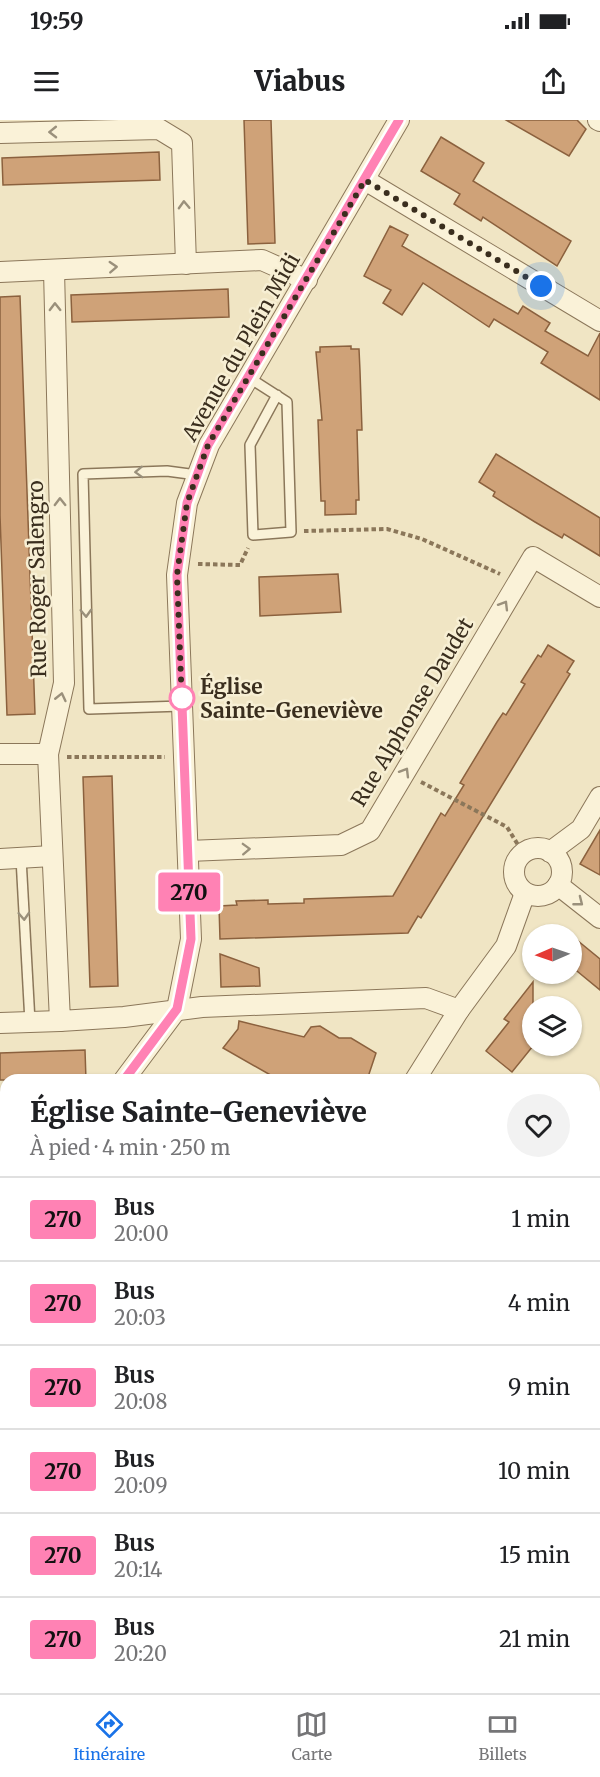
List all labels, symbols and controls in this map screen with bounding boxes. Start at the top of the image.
text: 19:59 [30,7,84,35]
text: Viabus [254,64,346,98]
icon: menu [30,65,63,98]
icon: share [537,65,570,98]
one-way arrow [49,126,58,138]
one-way arrow [178,201,190,210]
street label: Avenue du Plein Midi [176,248,306,447]
one-way arrow [108,261,117,274]
your location [526,271,556,301]
one-way arrow [49,303,61,312]
one-way arrow [134,466,143,479]
street label: Rue Roger Salengro [22,480,52,678]
one-way arrow [54,498,66,507]
one-way arrow [497,600,509,611]
one-way arrow [80,608,93,617]
street label: Rue Alphonse Daudet [345,613,479,811]
place label: Église Sainte-Geneviève [200,672,383,724]
marker: Église Sainte-Geneviève [169,685,195,711]
one-way arrow [54,692,67,702]
one-way arrow [397,768,409,778]
one-way arrow [242,842,251,855]
line badge: 270 [154,872,224,912]
text: 270 [170,879,208,906]
one-way arrow [572,894,583,905]
one-way arrow [18,912,31,921]
north arrow [522,924,582,984]
map controls [522,924,582,1056]
button: layers [522,996,582,1056]
text: Église Sainte-Geneviève [30,1094,367,1130]
button: heart [507,1094,570,1157]
text: À pied · 4 min · 250 m [30,1135,230,1160]
text: Bus [114,1193,155,1221]
text: 1 min [511,1205,570,1233]
text: 270 [44,1206,82,1233]
text: 20:00 [114,1221,169,1246]
text: Bus [114,1277,155,1305]
text: 4 min [508,1289,570,1317]
text: 270 [44,1290,82,1317]
text: 20:03 [114,1305,166,1330]
text: Bus [114,1361,155,1389]
text: 9 min [508,1373,570,1401]
text: 270 [44,1374,82,1401]
text: 20:08 [114,1389,167,1414]
text: Bus [114,1445,155,1473]
text: 10 min [498,1457,570,1485]
text: 270 [44,1458,82,1485]
text: 20:09 [114,1473,168,1498]
text: Bus [114,1529,155,1557]
text: 15 min [499,1541,570,1569]
text: 270 [44,1542,82,1569]
text: 20:14 [114,1557,162,1582]
text: Bus [114,1613,155,1641]
text: 21 min [499,1625,570,1653]
text: 270 [44,1626,82,1653]
text: 20:20 [114,1641,167,1666]
tab: Itinéraire [73,1708,145,1764]
tab: Carte [292,1708,332,1764]
tab: Billets [479,1708,527,1764]

